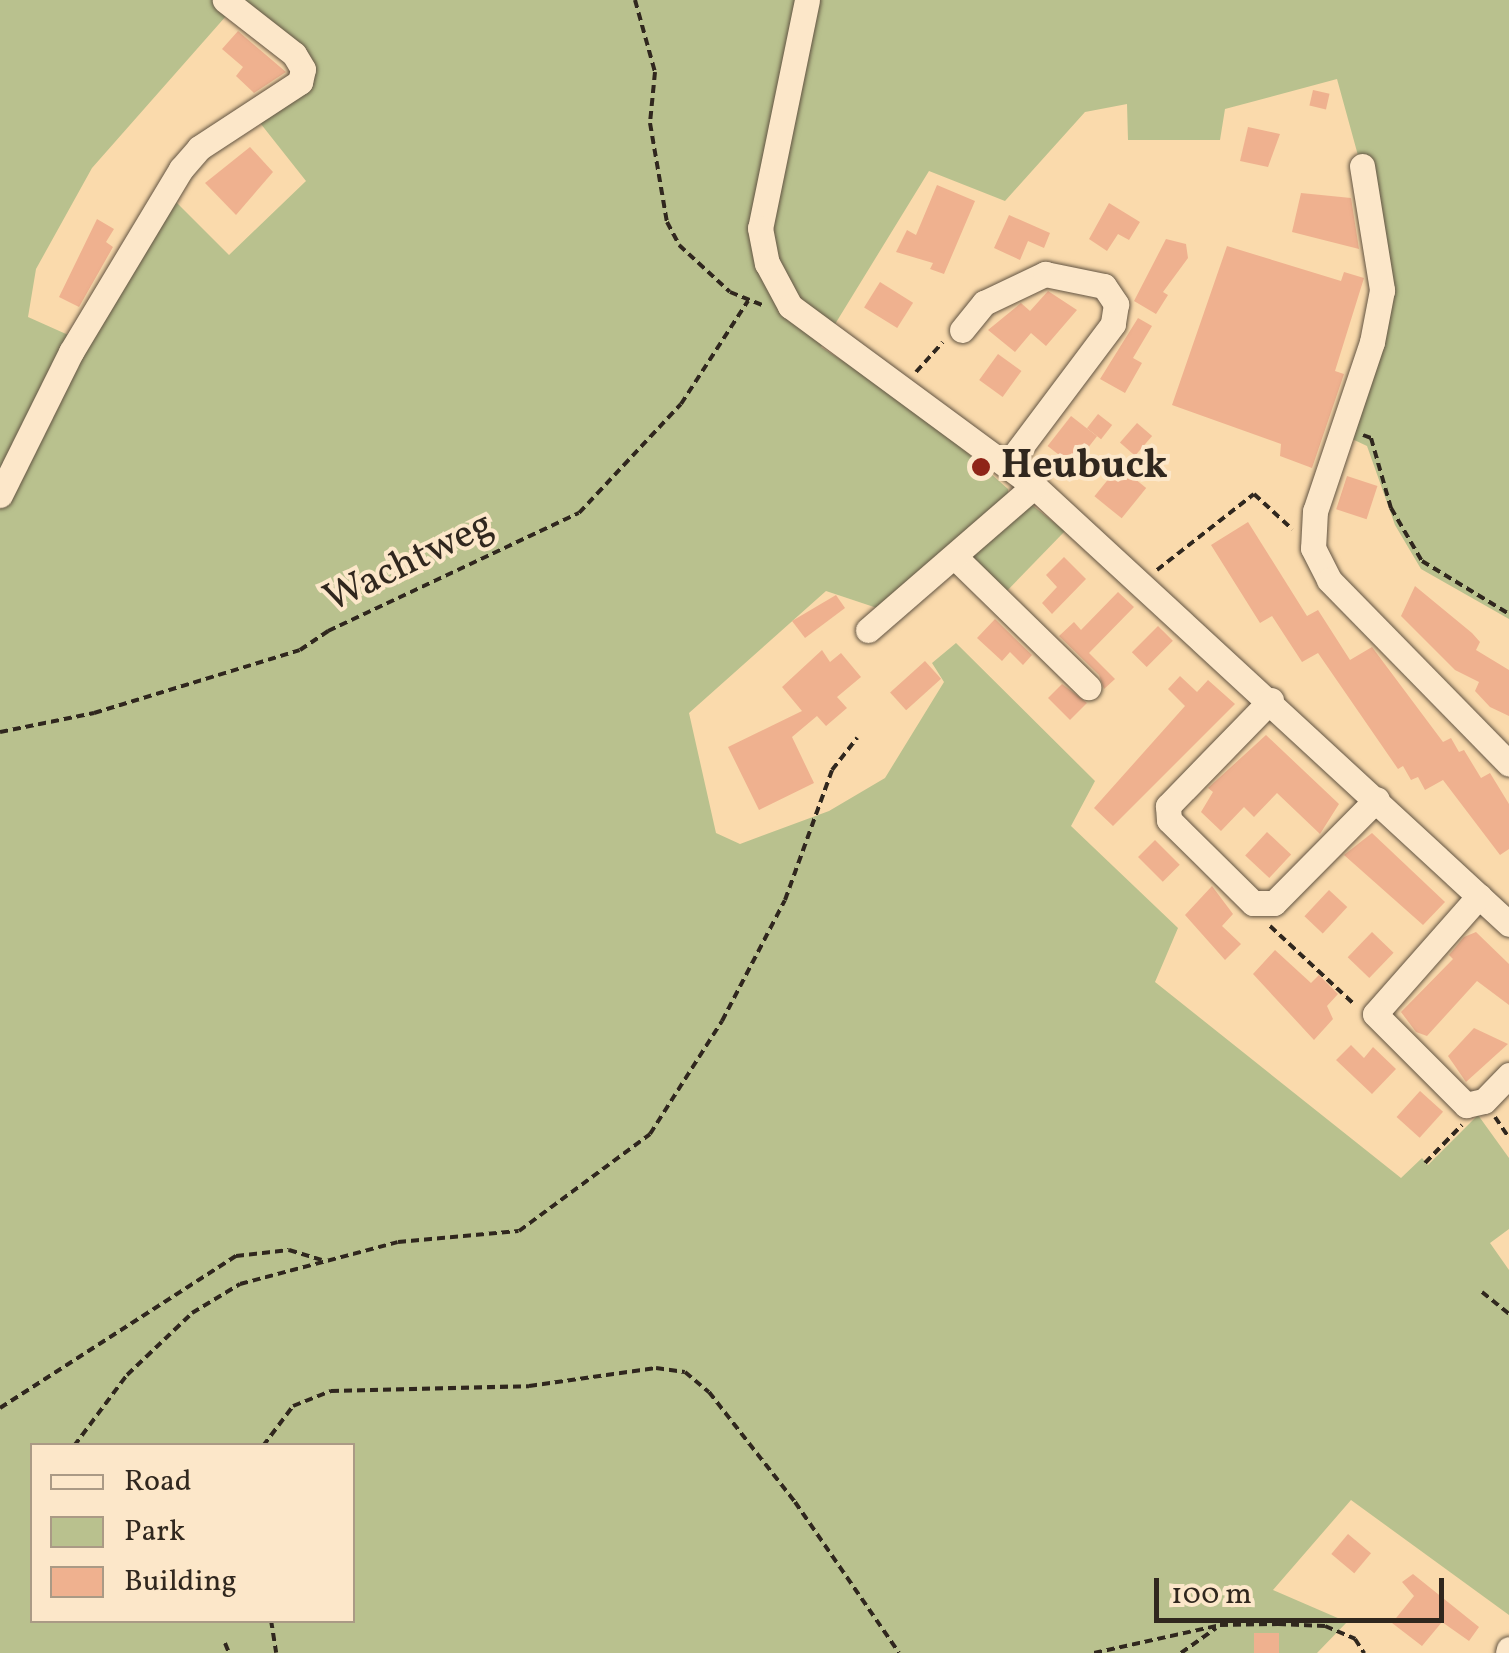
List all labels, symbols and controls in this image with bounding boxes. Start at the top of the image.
place label: Heubuck [1001,443,1168,491]
marker: Heubuck [970,456,992,478]
street label: Wachtweg [317,502,501,624]
legend [30,1443,355,1623]
text: Road [124,1461,192,1503]
text: Park [124,1511,185,1553]
scale bar [1159,1558,1449,1620]
text: Building [124,1561,237,1603]
text: 100 m [1171,1574,1252,1616]

